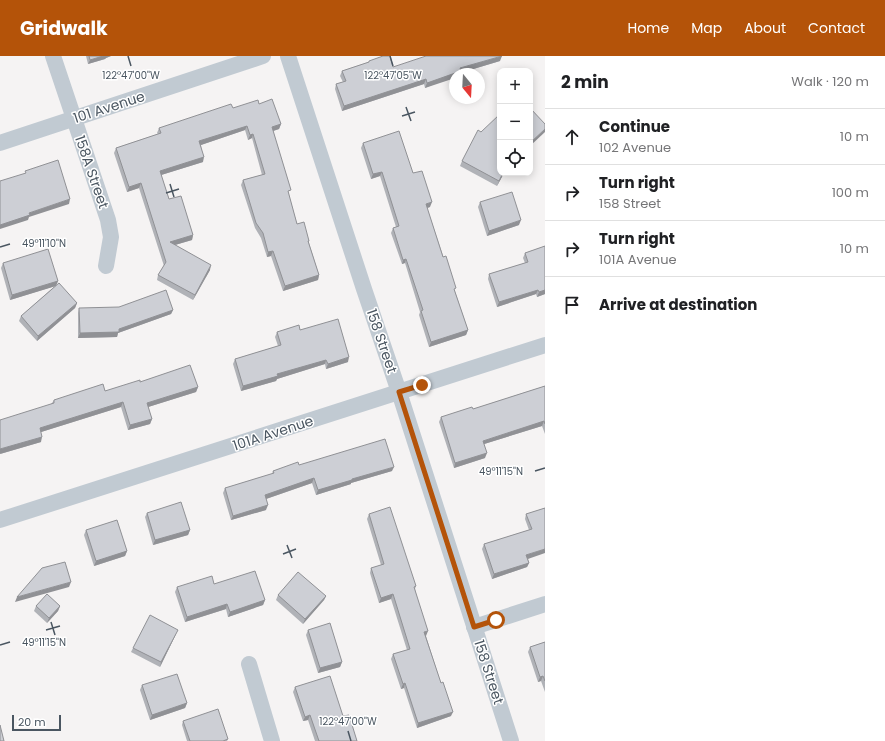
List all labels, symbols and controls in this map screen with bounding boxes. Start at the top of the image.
text: Gridwalk [20,15,108,42]
text: Home [627,18,669,38]
text: Map [691,18,722,38]
text: About [744,18,786,38]
text: Contact [808,18,865,38]
text: 122°47'00"W [102,68,160,83]
text: 122°47'05"W [364,68,422,83]
north arrow [449,68,485,104]
map controls [497,68,533,176]
button: + [497,68,533,104]
text: 2 min [561,70,609,94]
text: Walk · 120 m [791,72,869,91]
street label: 101 Avenue [71,86,148,128]
button: − [497,104,533,140]
text: Continue [599,116,670,137]
icon: ahead [561,126,583,148]
text: 10 m [840,127,869,146]
street label: 158A Street [70,133,114,211]
text: 102 Avenue [599,138,671,157]
button: locate [497,140,533,176]
text: Turn right [599,172,675,193]
icon: right [561,182,583,204]
text: 100 m [832,183,869,202]
text: 158 Street [599,194,661,213]
text: Turn right [599,228,675,249]
text: 49°11'10"N [22,236,66,251]
icon: right [561,238,583,260]
text: 10 m [840,239,869,258]
text: 101A Avenue [599,250,677,269]
icon: arrive [561,294,583,316]
text: Arrive at destination [599,294,757,315]
street label: 158 Street [362,306,402,376]
route end [413,376,431,394]
street label: 101A Avenue [230,410,316,455]
text: 49°11'15"N [479,464,523,479]
route start [487,611,505,629]
text: 49°11'15"N [22,635,66,650]
street label: 158 Street [469,637,509,707]
scale bar [12,713,61,732]
text: 20 m [18,714,46,730]
text: 122°47'00"W [319,714,377,729]

